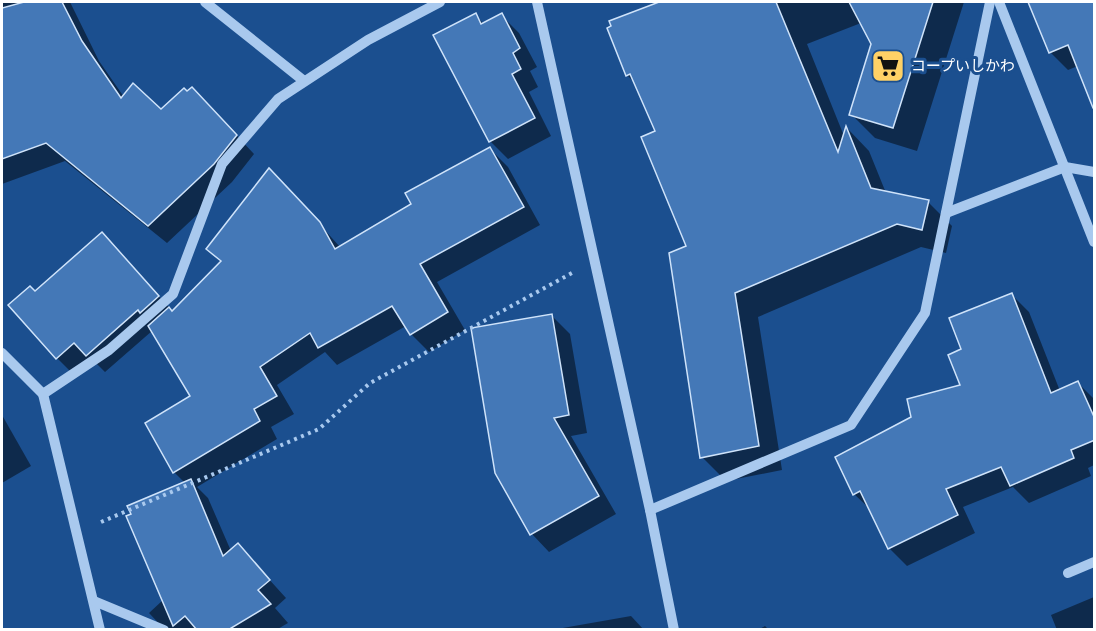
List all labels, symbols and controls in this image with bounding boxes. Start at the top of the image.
supermarket icon: コープいしかわ [870,48,906,84]
place label: コープいしかわ [911,55,1015,76]

